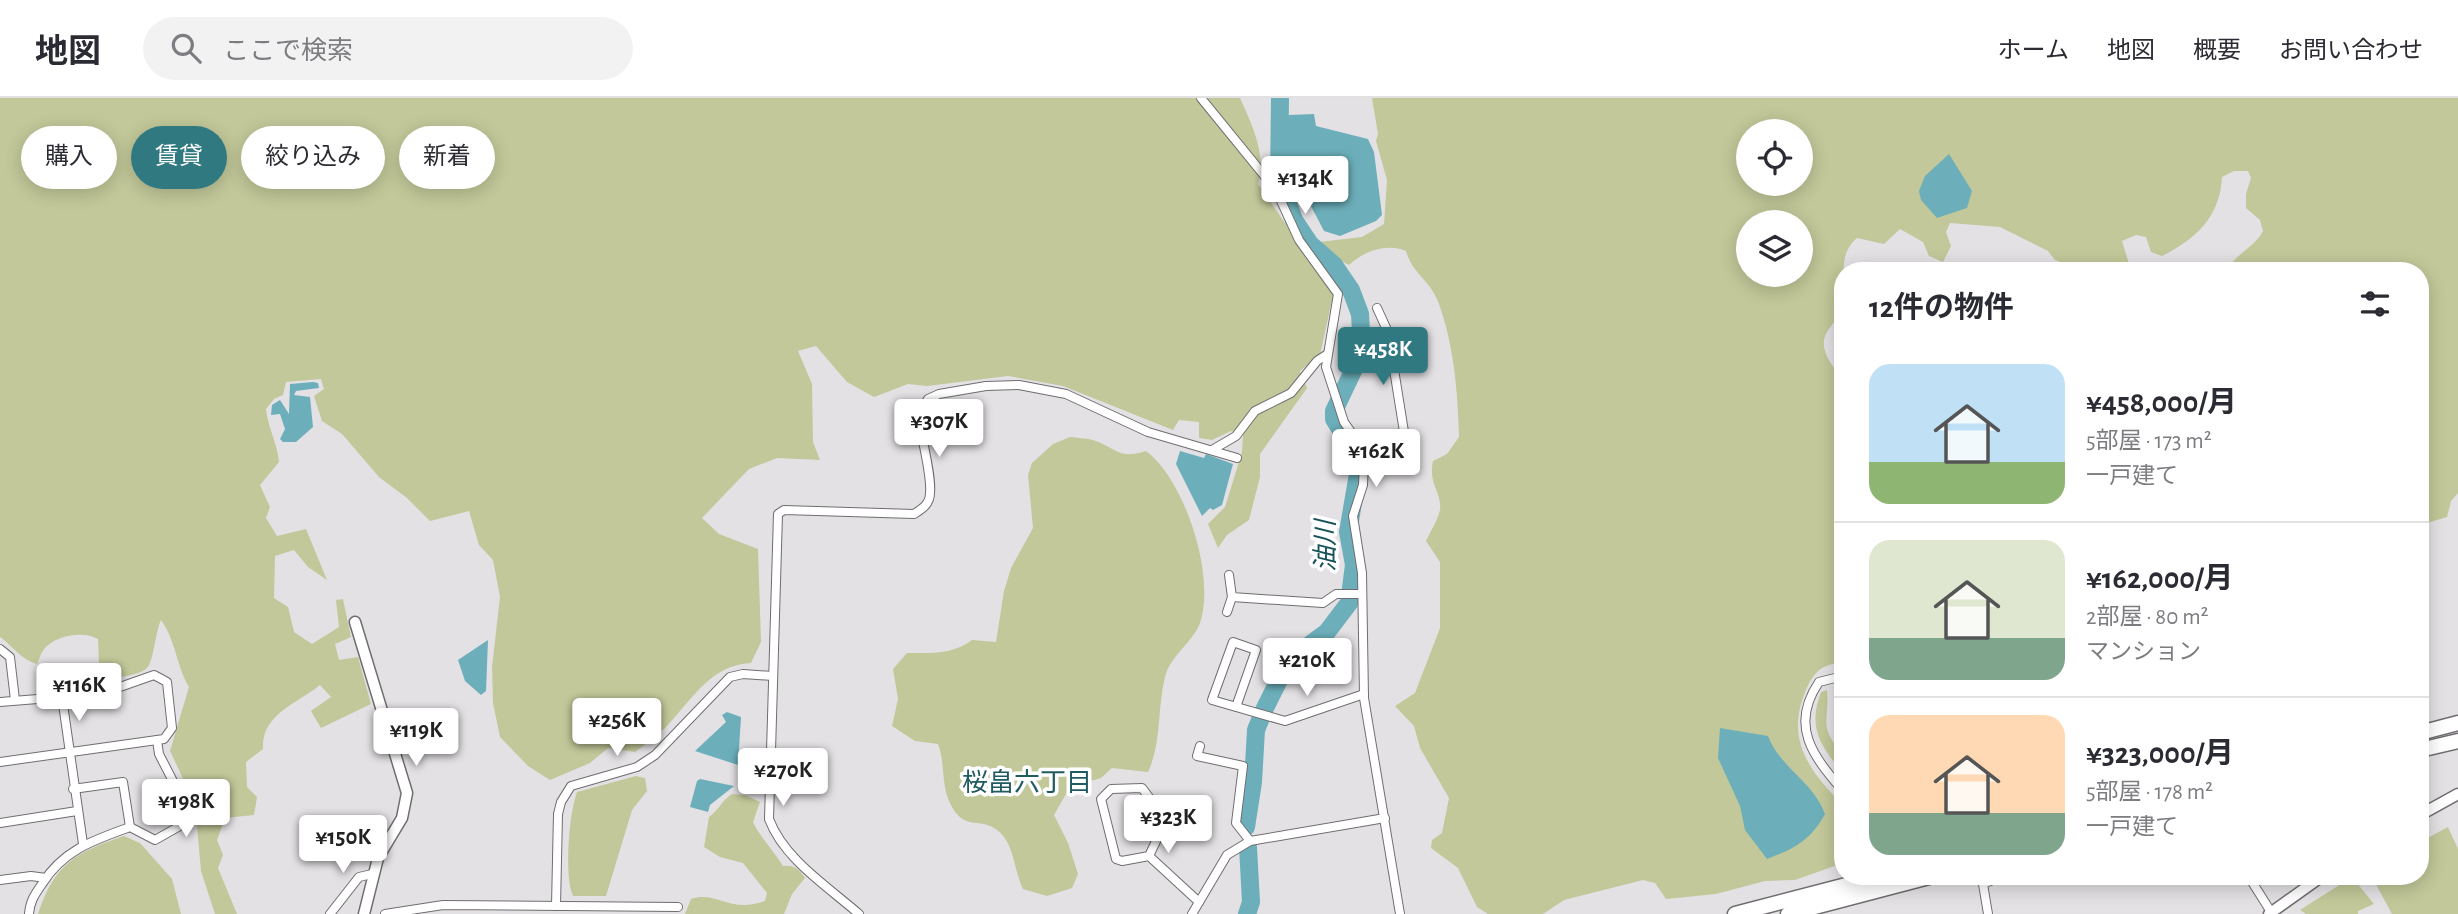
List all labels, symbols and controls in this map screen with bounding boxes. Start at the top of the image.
search box [143,17,633,80]
icon: search [167,29,205,67]
text: 地図 [35,36,101,69]
text: ここで検索 [223,38,353,64]
text: ホーム [1998,39,2069,63]
text: 地図 [2107,39,2155,63]
text: 概要 [2193,39,2241,63]
text: お問い合わせ [2279,39,2423,63]
map controls [1736,119,1813,287]
button: locate [1736,119,1813,196]
chip: 購入 [21,126,117,189]
chip: 賃貸 [131,126,227,189]
chip: 絞り込み [241,126,385,189]
chip: 新着 [399,126,495,189]
pin: ¥134K [1256,156,1354,216]
text: ¥134K [1277,167,1333,190]
button: layers [1736,210,1813,287]
icon: filters [2356,285,2394,323]
text: 12件の物件 [1869,293,2014,323]
pin: ¥458K [1334,328,1432,387]
text: ¥458K [1354,338,1412,361]
text: ¥458,000/月 [2086,388,2237,418]
icon: home [1925,392,2009,476]
pin: ¥307K [890,400,988,459]
text: ¥307K [910,410,968,433]
pin: ¥162K [1327,430,1425,489]
text: 5部屋 · 173 m² [2086,430,2212,453]
text: ¥162K [1348,440,1404,463]
text: 一戸建て [2086,465,2178,488]
water label: 油川 [1312,517,1339,572]
text: ¥162,000/月 [2086,564,2233,594]
icon: home [1925,568,2009,652]
text: 2部屋 · 80 m² [2086,606,2209,629]
pin: ¥210K [1258,638,1356,698]
text: マンション [2086,641,2201,664]
text: ¥210K [1279,649,1335,672]
pin: ¥116K [30,664,128,723]
text: ¥116K [52,674,106,697]
pin: ¥256K [568,698,666,758]
pin: ¥119K [367,708,465,768]
text: ¥256K [588,709,646,732]
text: ¥119K [389,719,443,742]
text: ¥323,000/月 [2086,739,2234,769]
icon: home [1925,743,2009,827]
pin: ¥270K [734,748,832,808]
text: ¥270K [754,759,812,782]
district label: 桜畠六丁目 [962,769,1092,796]
pin: ¥198K [137,780,235,839]
text: 5部屋 · 178 m² [2086,781,2213,804]
text: ¥198K [158,790,214,813]
pin: ¥323K [1119,796,1217,855]
text: ¥323K [1140,806,1196,829]
pin: ¥150K [294,816,392,875]
text: 一戸建て [2086,816,2178,839]
text: ¥150K [315,826,371,849]

